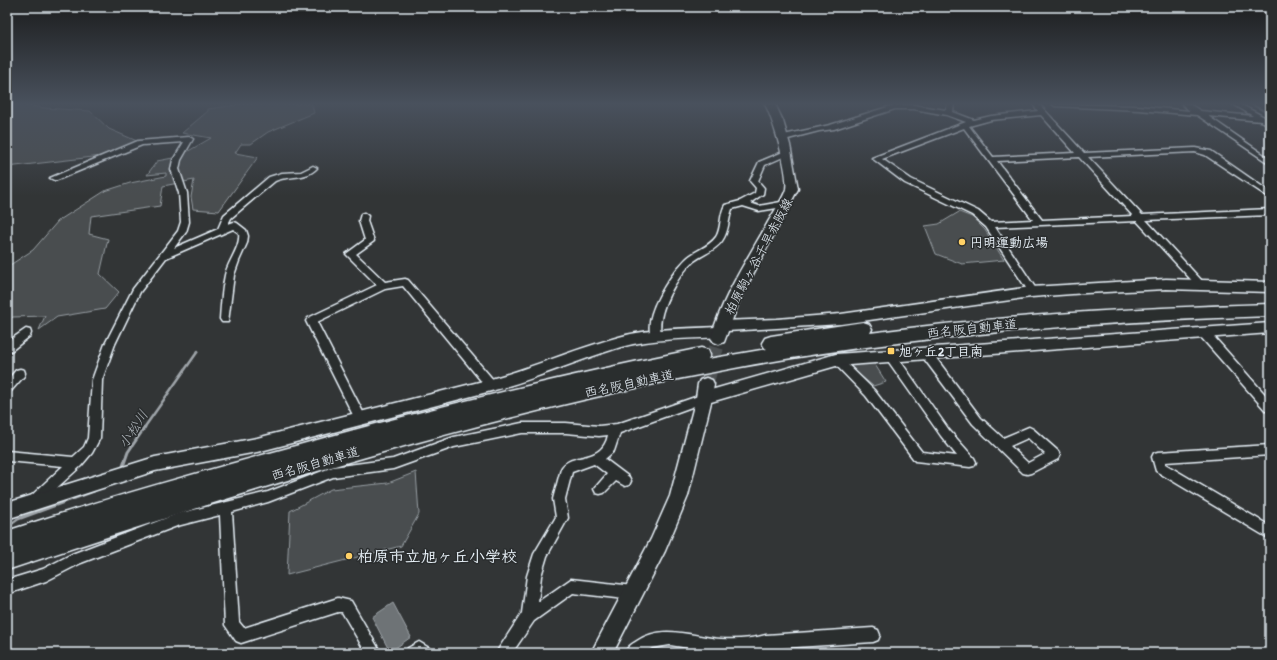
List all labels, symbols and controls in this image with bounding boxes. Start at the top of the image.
street label: 柏原駒ヶ谷千早赤阪線 [720,194,797,318]
place label: 円明運動広場 [970,233,1048,251]
marker: 円明運動広場 [957,237,967,247]
street label: 西名阪自動車道 [926,314,1018,342]
place label: 旭ヶ丘2丁目南 [899,342,983,360]
marker: 旭ヶ丘2丁目南 [886,346,896,356]
street label: 西名阪自動車道 [583,365,675,401]
water label: 小松川 [113,406,152,452]
street label: 西名阪自動車道 [269,442,361,484]
place label: 柏原市立旭ヶ丘小学校 [357,545,517,567]
marker: 柏原市立旭ヶ丘小学校 [344,551,354,561]

